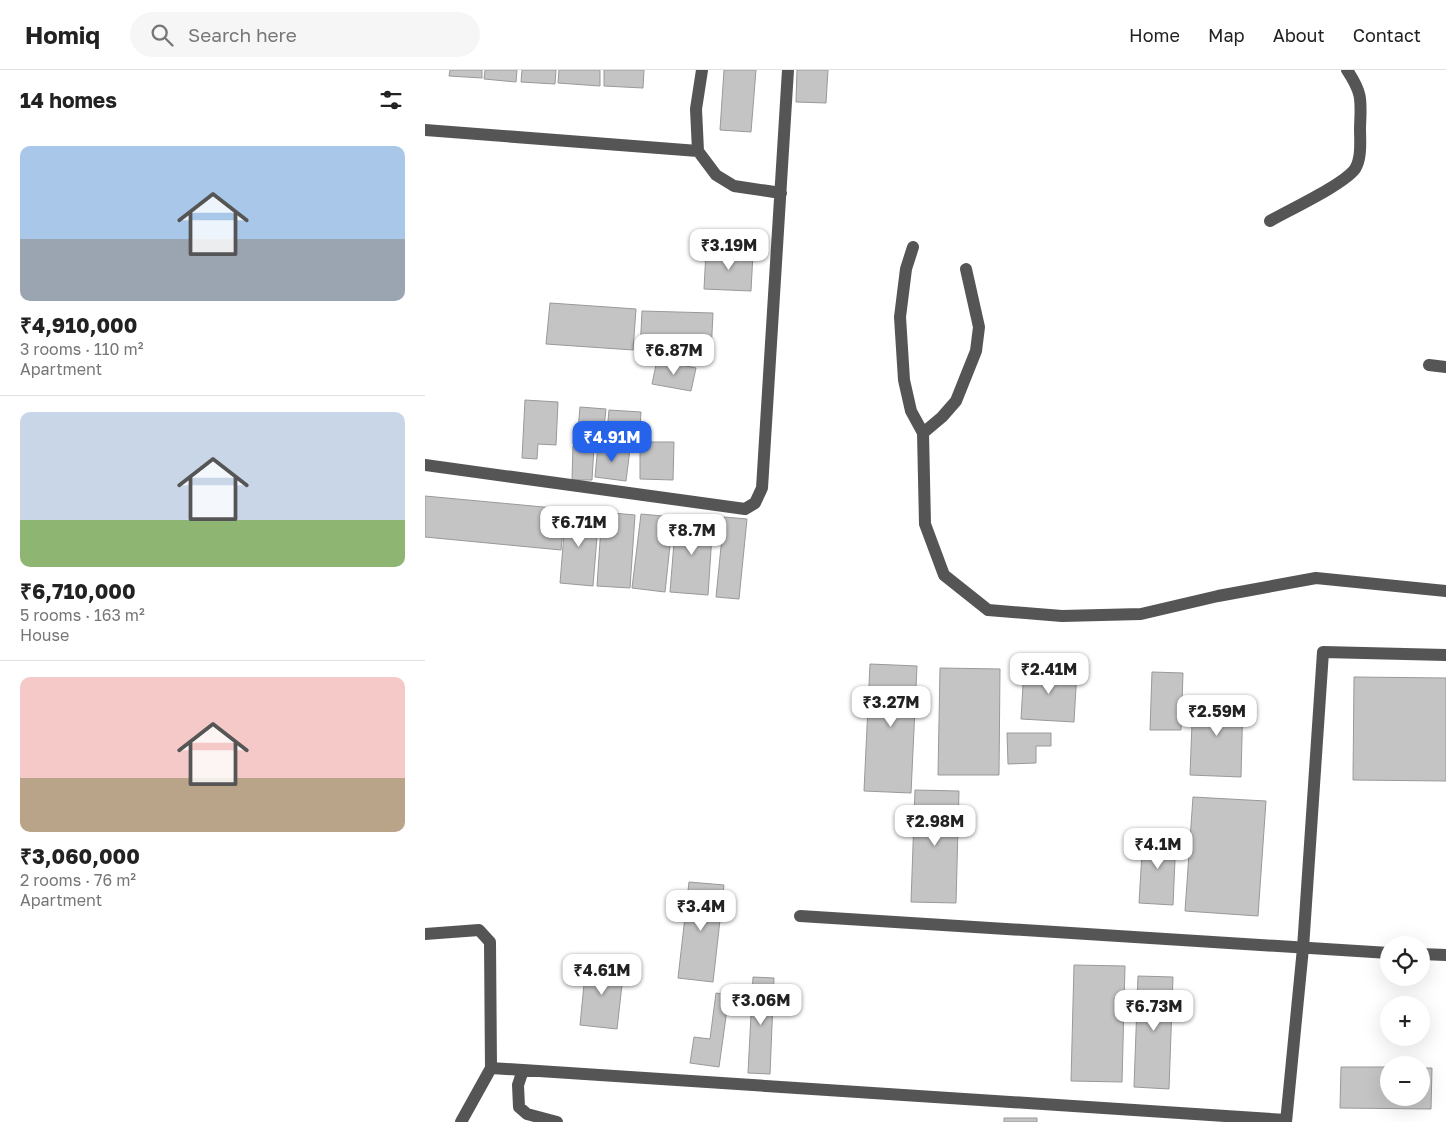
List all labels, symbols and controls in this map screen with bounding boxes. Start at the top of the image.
search box [130,12,480,57]
text: Homiq [25,20,100,49]
icon: search [148,21,176,49]
text: Search here [188,23,297,46]
text: Home [1129,24,1180,46]
text: Map [1208,24,1245,46]
text: About [1273,24,1325,46]
text: Contact [1353,24,1421,46]
icon: filters [377,86,405,114]
text: 14 homes [20,87,117,113]
icon: home [168,179,258,269]
pin: ₹3.19M [688,228,770,271]
text: ₹3.19M [701,235,757,255]
text: ₹4,910,000 [20,312,137,338]
pin: ₹6.87M [633,334,715,376]
text: 3 rooms · 110 m² [20,339,143,359]
text: ₹6.87M [645,340,703,360]
text: Apartment [20,359,102,379]
pin: ₹4.91M [571,420,653,463]
text: ₹4.91M [584,427,640,447]
icon: home [168,444,258,534]
pin: ₹6.71M [538,506,620,548]
text: ₹6.71M [551,512,607,532]
pin: ₹8.7M [657,514,727,556]
text: ₹8.7M [668,520,716,540]
text: ₹6,710,000 [20,578,136,604]
text: 5 rooms · 163 m² [20,605,145,625]
text: House [20,625,69,645]
pin: ₹2.41M [1008,652,1090,695]
text: ₹2.41M [1021,659,1077,679]
pin: ₹3.27M [850,686,932,728]
text: ₹3.27M [863,692,919,712]
pin: ₹2.59M [1176,694,1258,737]
text: ₹2.59M [1188,701,1246,721]
icon: home [168,709,258,799]
pin: ₹2.98M [894,804,976,847]
text: ₹2.98M [906,811,964,831]
pin: ₹4.1M [1123,828,1193,870]
text: ₹4.1M [1135,834,1181,854]
text: ₹3,060,000 [20,843,140,869]
text: 2 rooms · 76 m² [20,870,136,890]
text: Apartment [20,890,102,910]
pin: ₹3.4M [666,890,736,932]
text: ₹3.4M [677,896,725,916]
map controls [1380,936,1430,1106]
button: locate [1380,936,1430,986]
pin: ₹4.61M [561,954,643,996]
text: ₹4.61M [574,960,630,980]
pin: ₹3.06M [720,984,802,1026]
text: ₹3.06M [732,990,790,1010]
pin: ₹6.73M [1113,990,1195,1032]
text: ₹6.73M [1125,996,1183,1016]
button: + [1380,996,1430,1046]
button: − [1380,1056,1430,1106]

